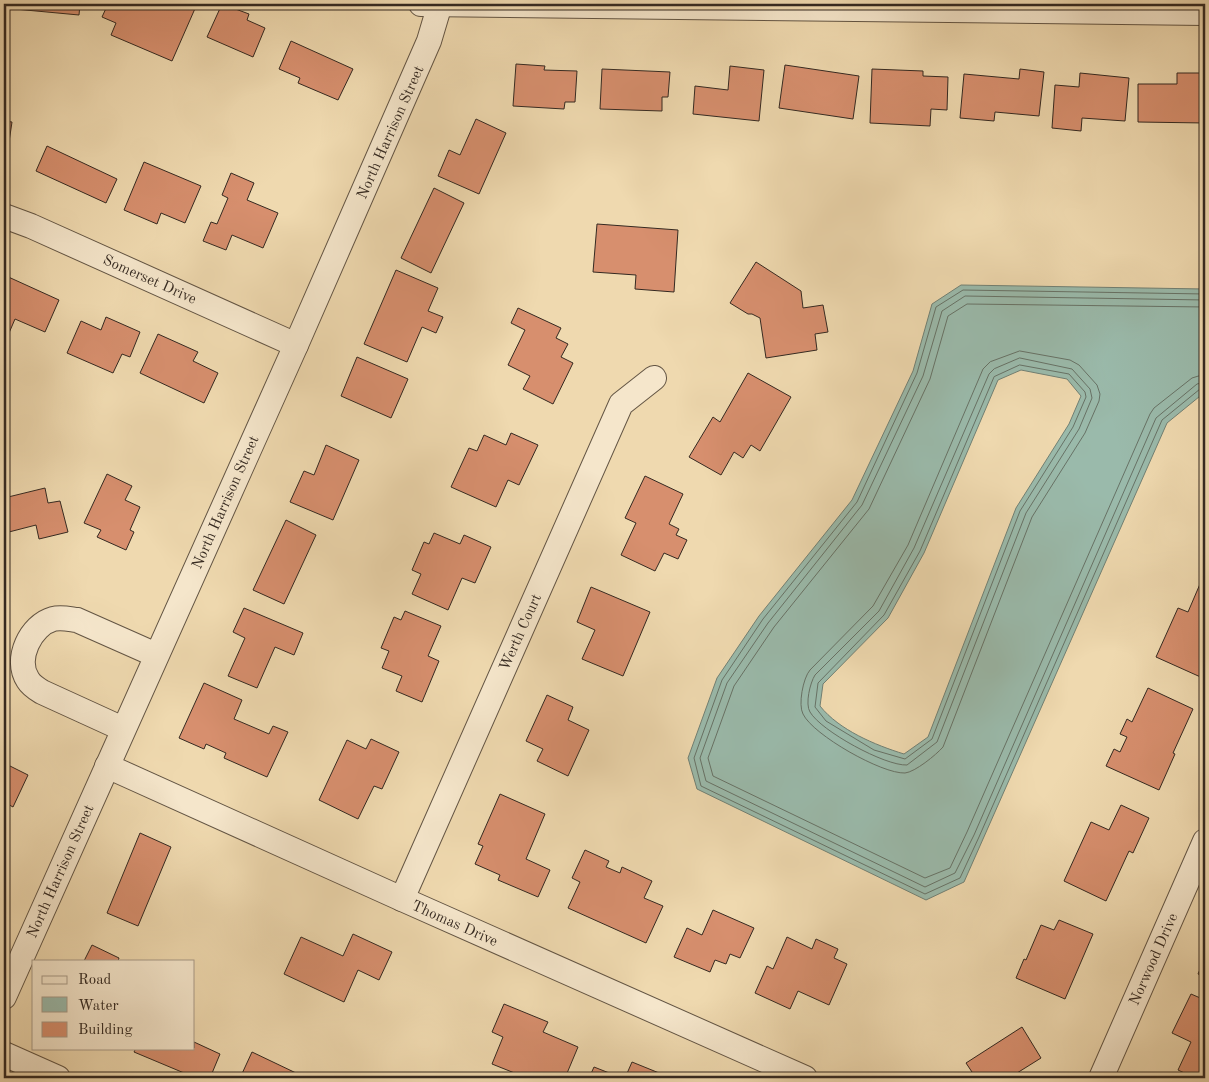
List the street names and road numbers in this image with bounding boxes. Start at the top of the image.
street label: North Harrison Street [355,64,428,202]
street label: Somerset Drive [100,253,198,308]
street label: North Harrison Street [190,434,263,572]
street label: Werth Court [498,592,545,673]
street label: North Harrison Street [25,803,98,941]
street label: Thomas Drive [409,899,500,950]
street label: Norwood Drive [1127,911,1181,1008]

